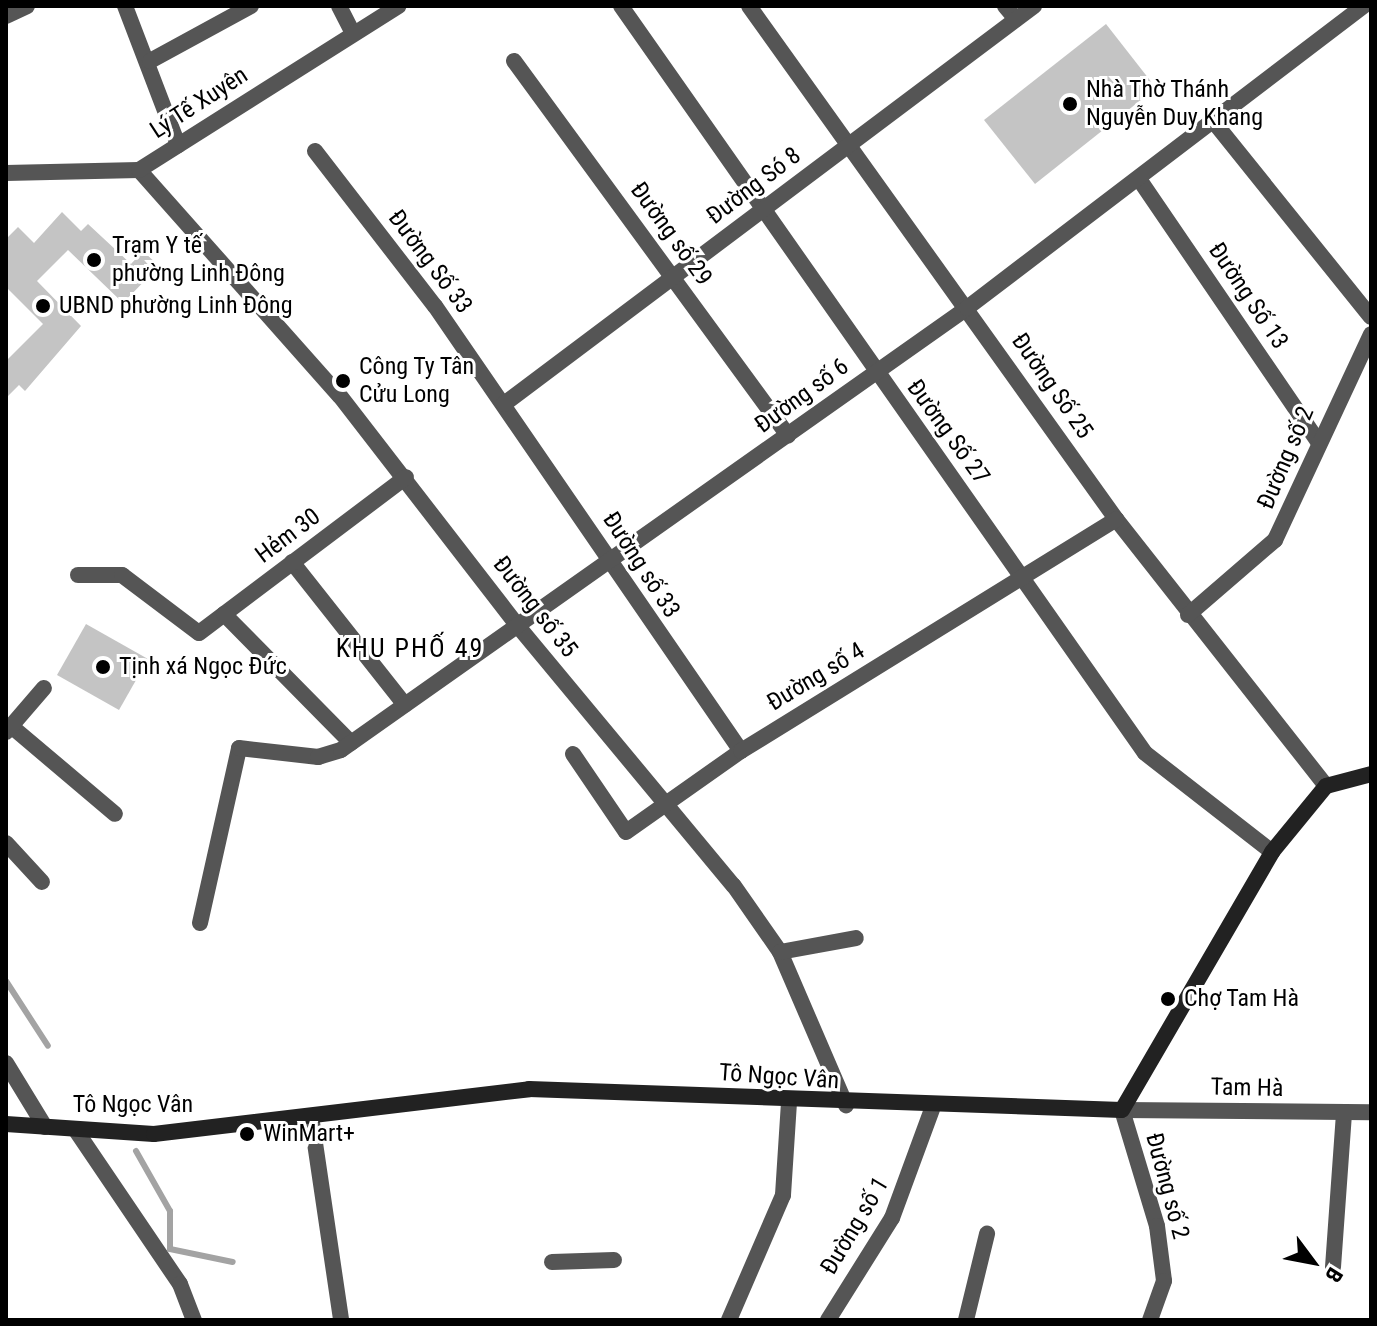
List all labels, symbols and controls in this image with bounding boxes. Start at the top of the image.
street label: Lý Tế Xuyên [145,61,253,145]
place label: Nhà Thờ Thánh Nguyễn Duy Khang [1086,76,1263,132]
marker: Nhà Thờ Thánh Nguyễn Duy Khang [1061,95,1079,113]
street label: Đường Só 8 [701,141,807,231]
street label: Đường số 29 [624,177,718,291]
street label: Đường Số 33 [382,205,478,319]
place label: Trạm Y tế phường Linh Đông [112,232,285,288]
street label: Đường Số 13 [1202,237,1294,355]
marker: Trạm Y tế phường Linh Đông [83,249,105,271]
place label: UBND phường Linh Đông [59,292,293,320]
marker: UBND phường Linh Đông [34,297,52,315]
street label: Đường Số 25 [1005,328,1099,444]
street label: Đường số 6 [750,352,854,440]
place label: Công Ty Tân Cửu Long [359,353,475,409]
marker: Công Ty Tân Cửu Long [334,372,352,390]
street label: Đường Số 27 [900,374,996,490]
street label: Đường số 2 [1252,402,1320,514]
street label: Hẻm 30 [250,502,326,570]
street label: Đường số 33 [596,507,686,623]
street label: Đường số 35 [487,551,583,663]
district label: KHU PHỐ 49 [336,633,484,665]
street label: Đường số 4 [762,637,870,717]
place label: Tịnh xá Ngọc Đức [119,653,287,681]
marker: Tịnh xá Ngọc Đức [94,658,112,676]
place label: Chợ Tam Hà [1184,985,1299,1013]
marker: Chợ Tam Hà [1159,990,1177,1008]
street label: Tô Ngọc Vân [718,1058,840,1096]
street label: Tam Hà [1210,1073,1284,1103]
street label: Tô Ngọc Vân [73,1091,193,1119]
place label: WinMart+ [263,1120,355,1148]
marker: WinMart+ [238,1125,256,1143]
street label: Đường số 2 [1139,1130,1195,1242]
street label: Đường số 1 [815,1172,895,1280]
north arrow [1273,1222,1353,1302]
text: B [1320,1263,1348,1287]

